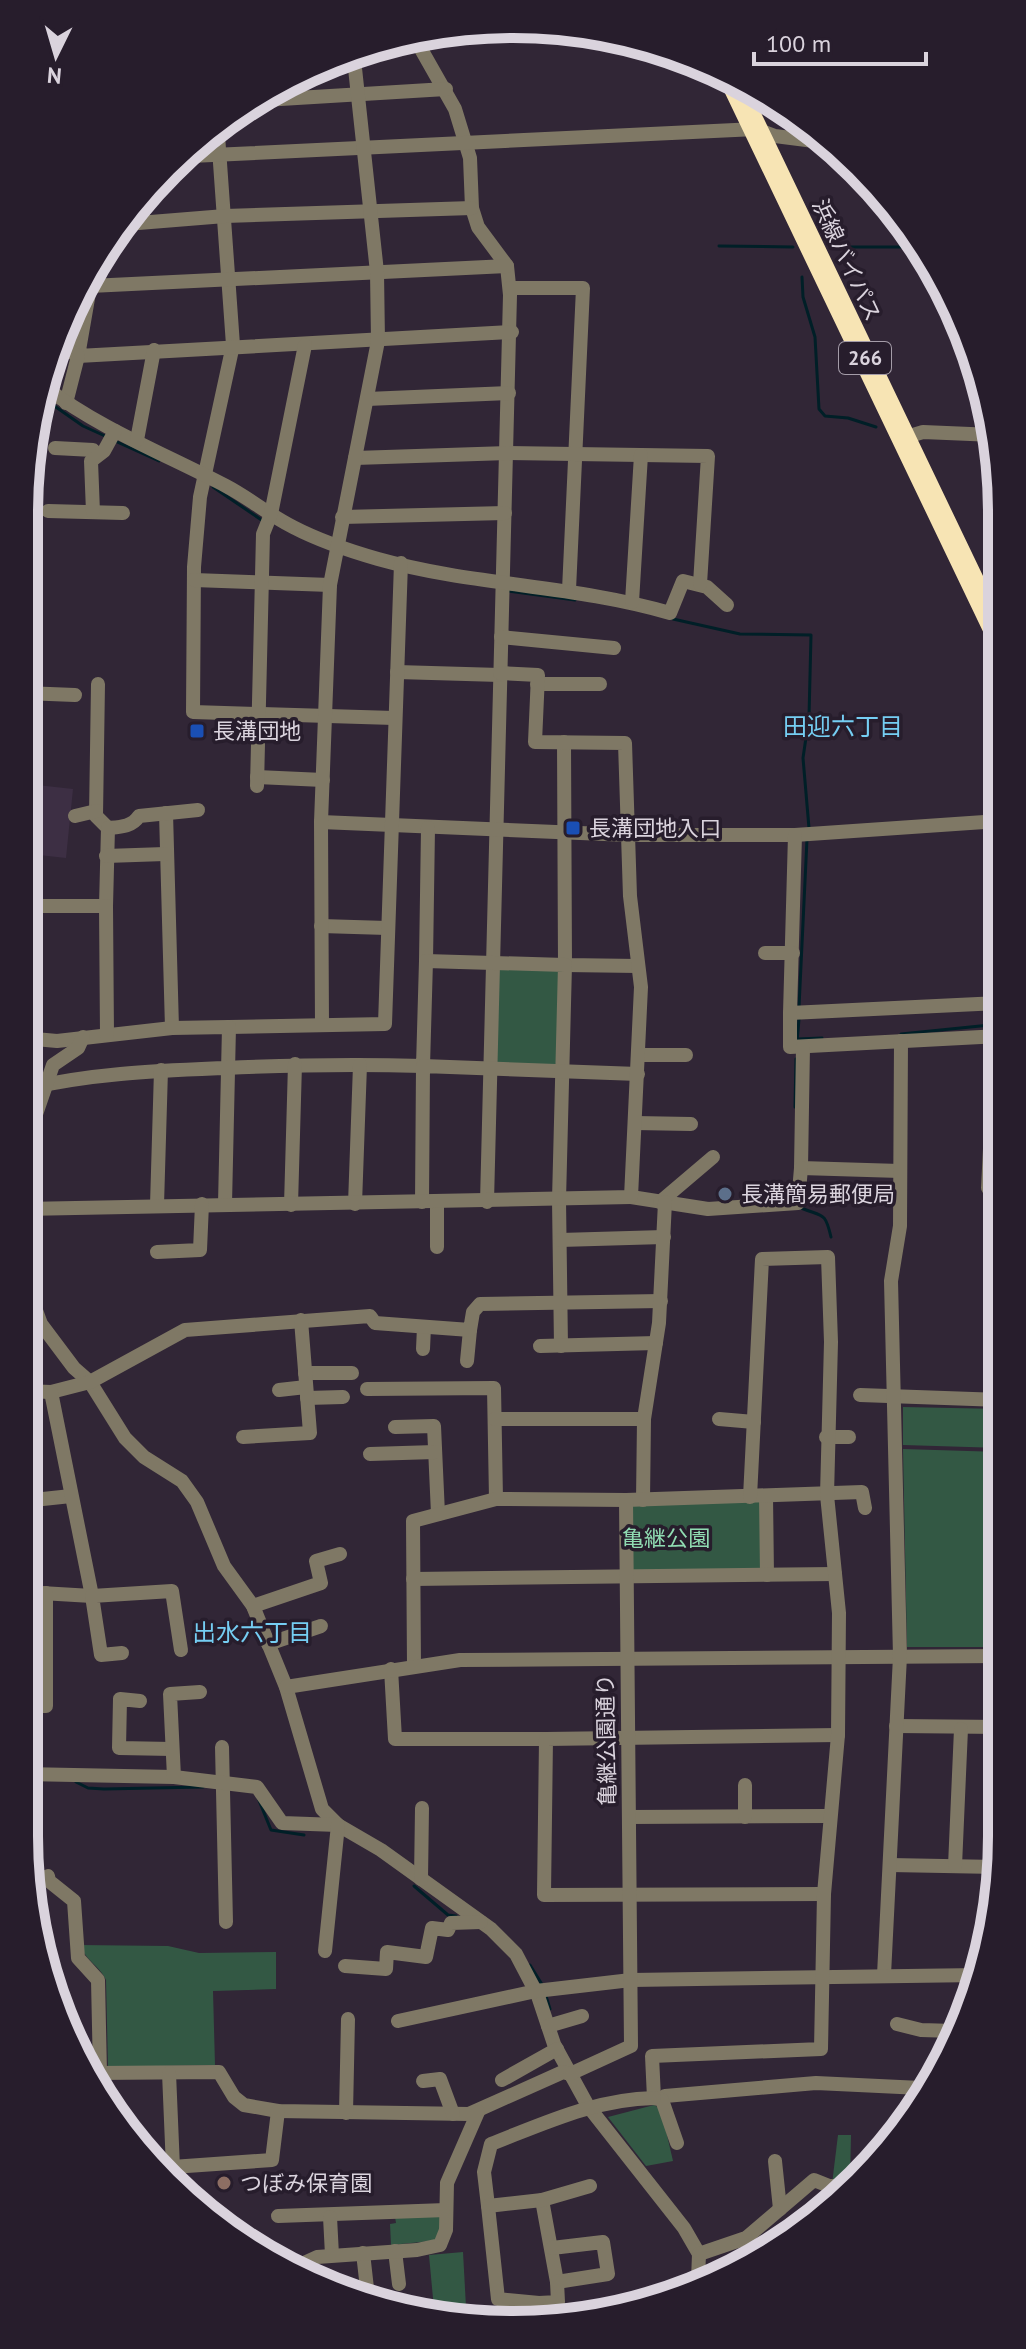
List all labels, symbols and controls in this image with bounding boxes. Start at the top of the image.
north arrow [16,16,96,96]
scale bar [754,16,926,66]
text: 100 m [766,28,831,59]
text: N [46,61,63,91]
street label: 浜線バイパス [807,194,887,326]
road number: 266 [839,342,891,374]
district label: 田迎六丁目 [783,711,903,742]
place label: 長溝団地 [213,717,301,745]
marker: 長溝団地 [188,722,206,740]
place label: 長溝団地入口 [589,814,721,842]
marker: 長溝団地入口 [564,819,582,837]
place label: 長溝簡易郵便局 [741,1180,895,1208]
marker: 長溝簡易郵便局 [716,1185,734,1203]
park label: 亀継公園 [622,1524,710,1552]
district label: 出水六丁目 [192,1617,312,1648]
street label: 亀継公園通り [591,1674,621,1806]
place label: つぼみ保育園 [240,2169,372,2197]
marker: つぼみ保育園 [215,2174,233,2192]

